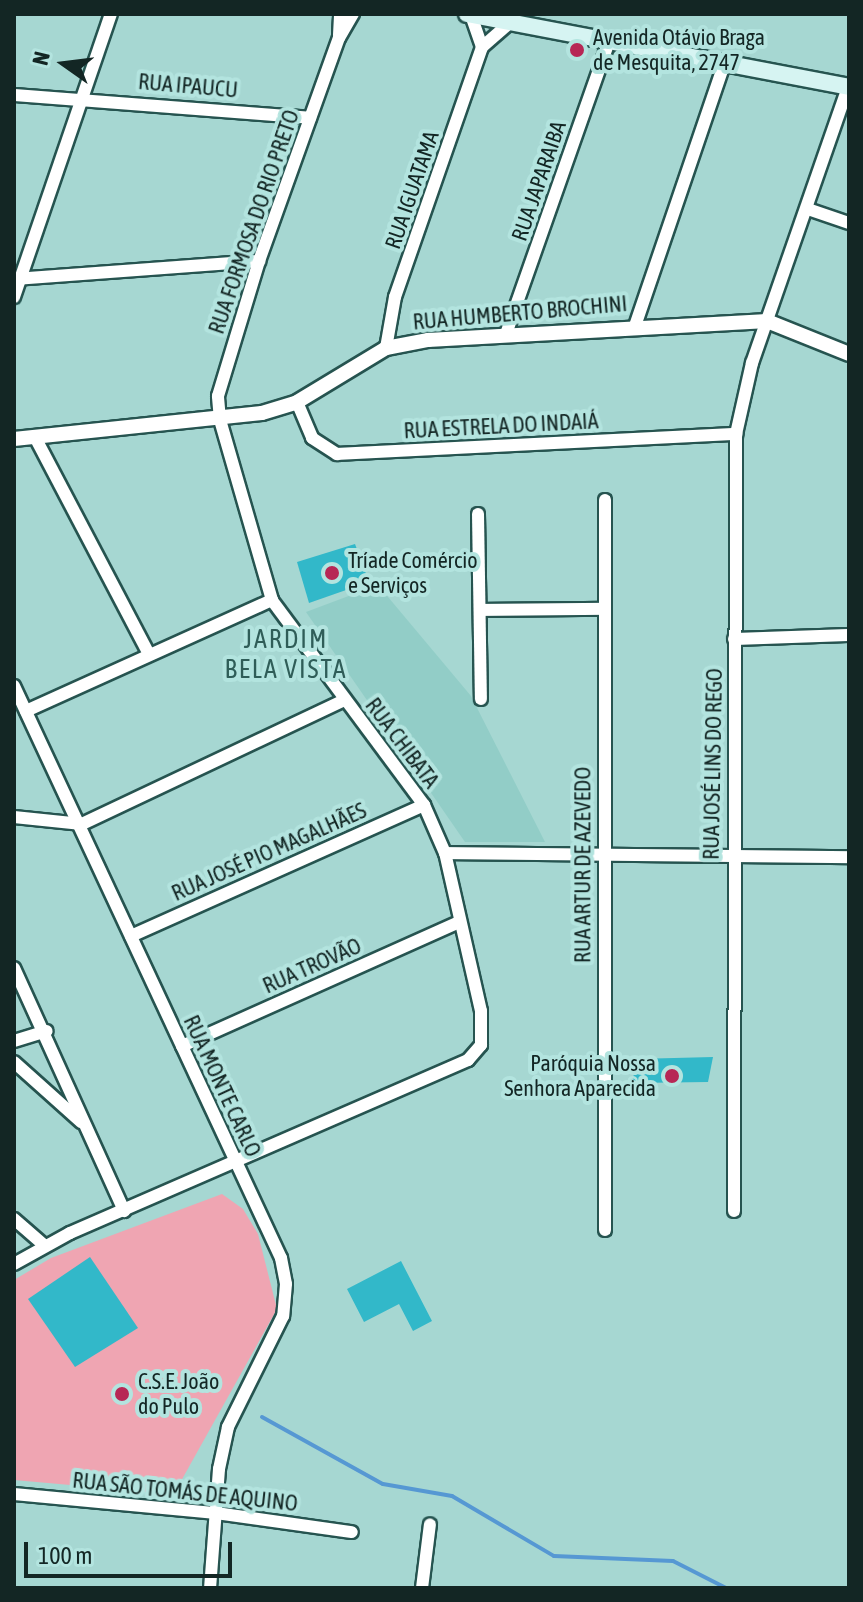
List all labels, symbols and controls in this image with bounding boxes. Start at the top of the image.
north arrow [24,24,104,104]
place label: Avenida Otávio Braga de Mesquita, 2747 [593,24,765,76]
marker: Avenida Otávio Braga de Mesquita, 2747 [568,41,586,59]
text: N [27,49,55,68]
street label: RUA IPAUCU [137,68,239,104]
street label: RUA FORMOSA DO RIO PRETO [203,107,305,337]
street label: RUA JAPARAIBA [506,118,572,244]
street label: RUA IGUATAMA [379,128,445,252]
street label: RUA HUMBERTO BROCHINI [412,290,628,336]
street label: RUA ESTRELA DO INDAIÁ [403,408,599,444]
place label: Tríade Comércio e Serviços [348,547,478,598]
marker: Tríade Comércio e Serviços [323,564,341,582]
district label: JARDIM BELA VISTA [224,624,348,686]
street label: RUA JOSÉ LINS DO REGO [698,668,728,860]
street label: RUA CHIBATA [360,693,444,793]
street label: RUA ARTUR DE AZEVEDO [570,767,596,963]
street label: RUA JOSÉ PIO MAGALHÃES [168,797,370,907]
street label: RUA TROVÃO [259,933,365,999]
street label: RUA MONTE CARLO [178,1011,266,1161]
place label: Paróquia Nossa Senhora Aparecida [504,1050,656,1102]
marker: Paróquia Nossa Senhora Aparecida [663,1067,681,1085]
place label: C.S.E. João do Pulo [138,1368,219,1420]
marker: C.S.E. João do Pulo [113,1385,131,1403]
street label: RUA SÃO TOMÁS DE AQUINO [71,1467,299,1517]
scale bar [28,1526,236,1576]
text: 100 m [38,1542,92,1569]

